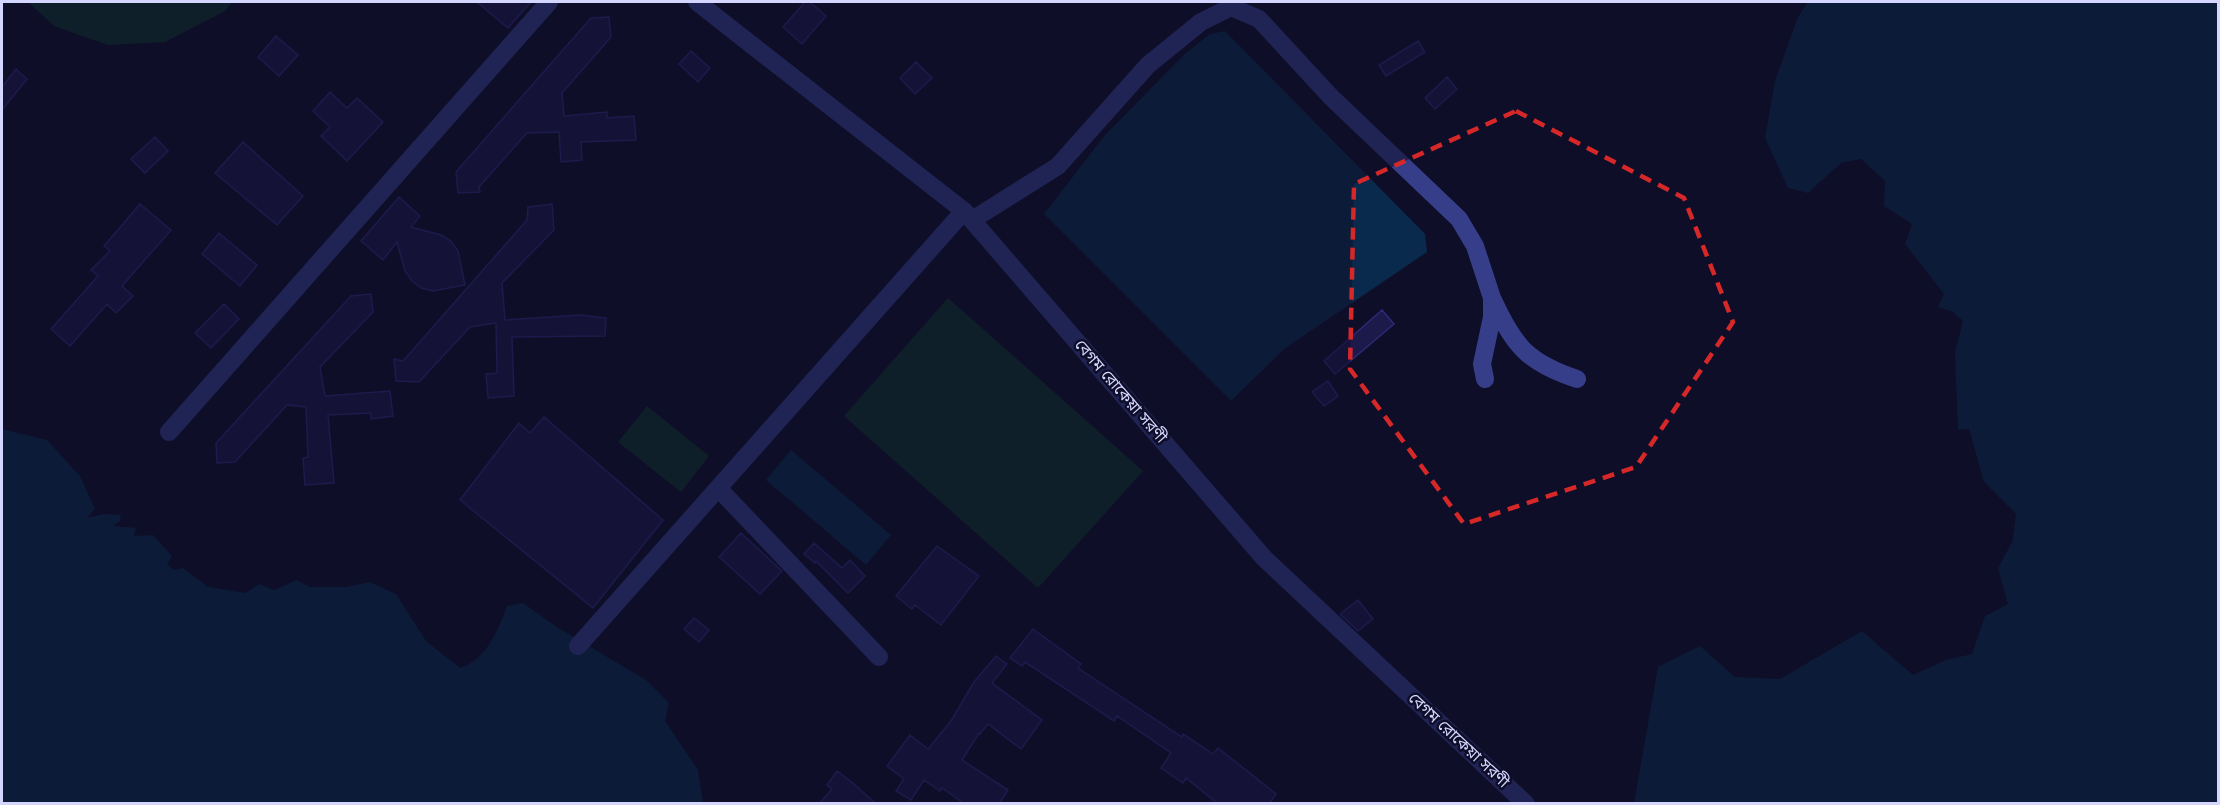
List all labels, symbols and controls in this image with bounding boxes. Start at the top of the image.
street label: বেগম রোকেয়া সরণী [1072,336,1171,446]
street label: বেগম রোকেয়া সরণী [1405,689,1514,791]

